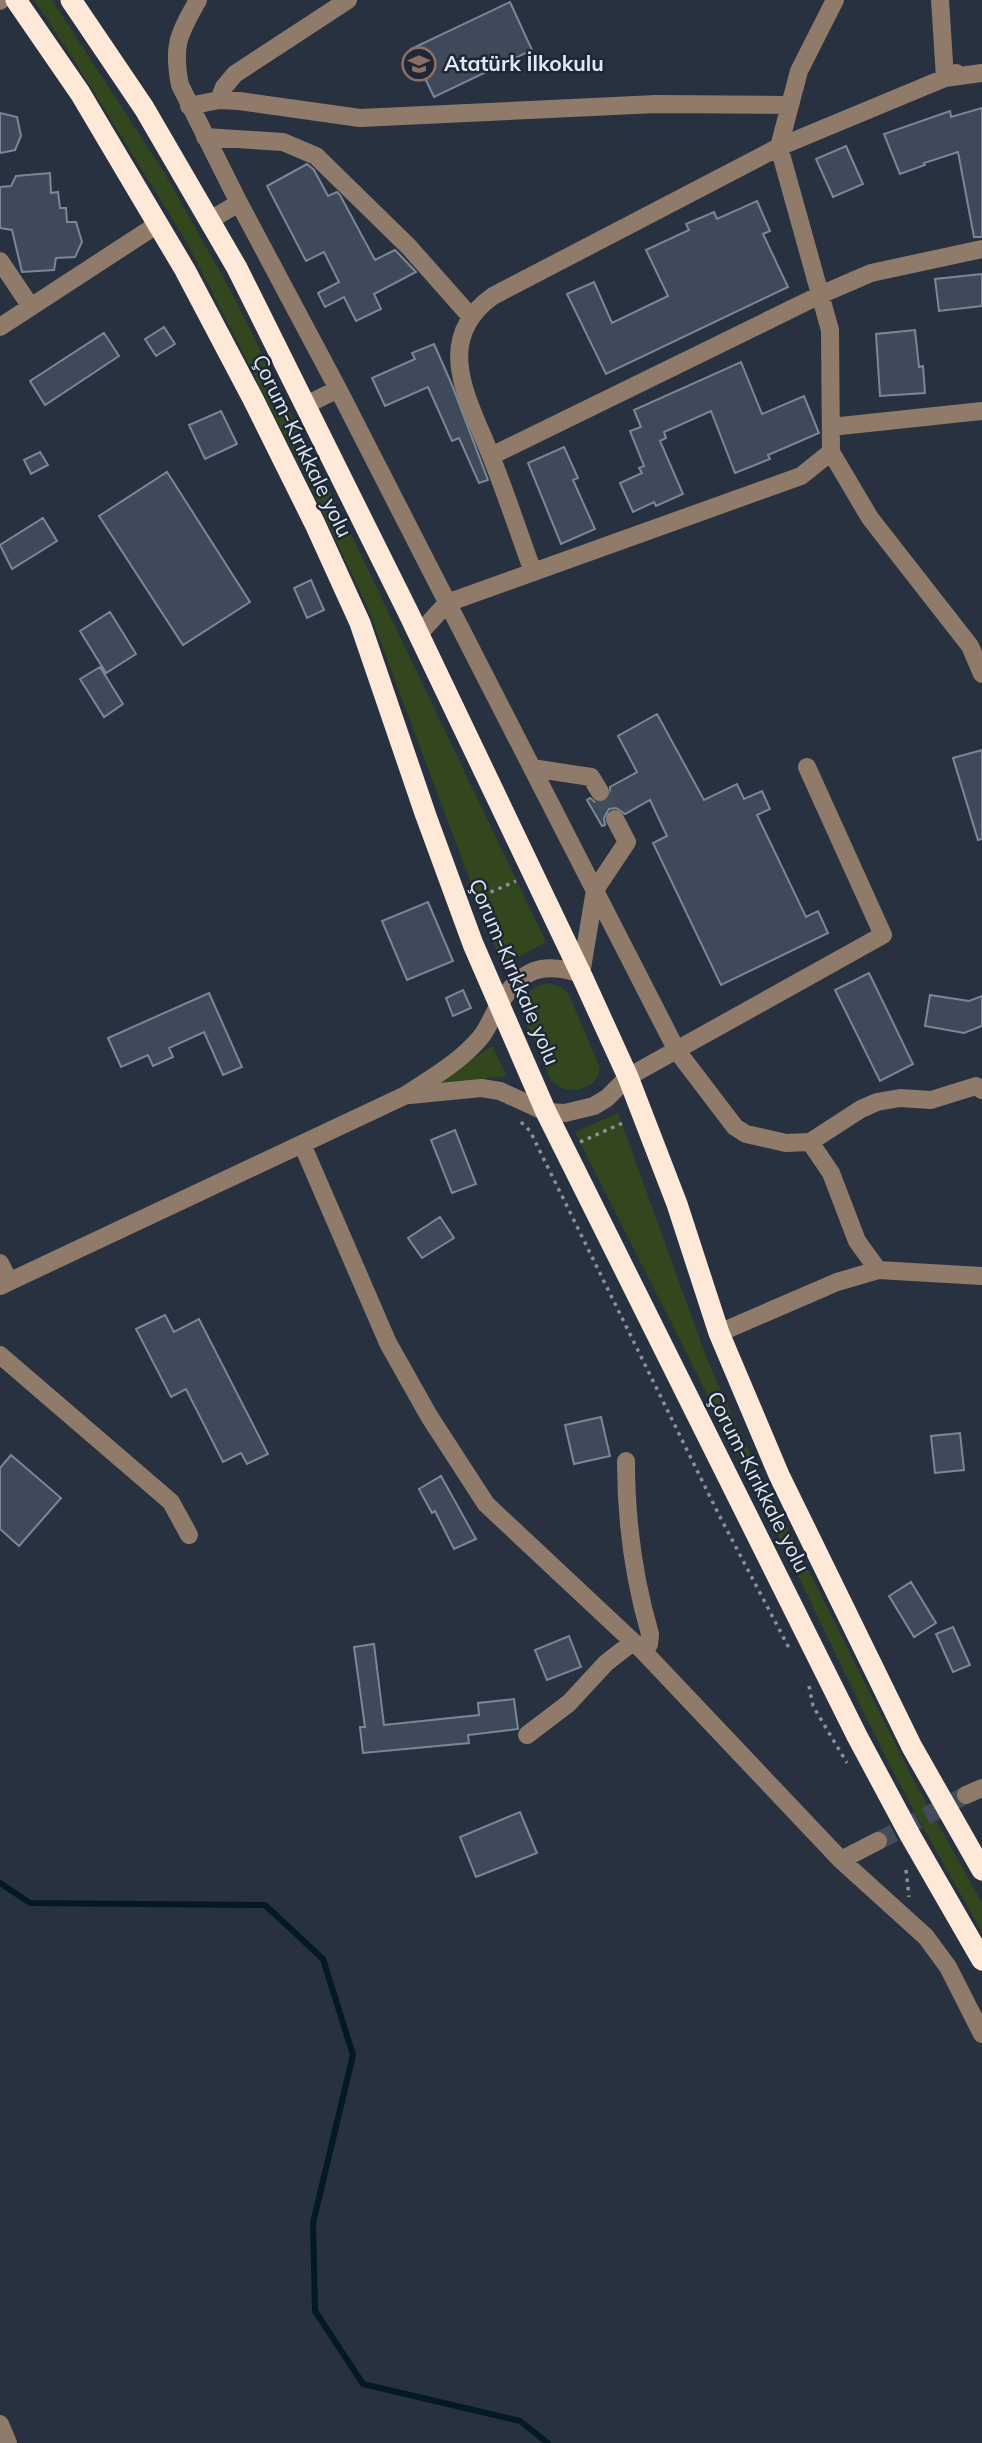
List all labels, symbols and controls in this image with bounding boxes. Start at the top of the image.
school or university icon: Atatürk İlkokulu [400,45,438,83]
place label: Atatürk İlkokulu [444,50,604,76]
street label: Çorum-Kırıkkale yolu [247,350,358,541]
street label: Çorum-Kırıkkale yolu [464,875,566,1069]
street label: Çorum-Kırıkkale yolu [702,1387,816,1576]

